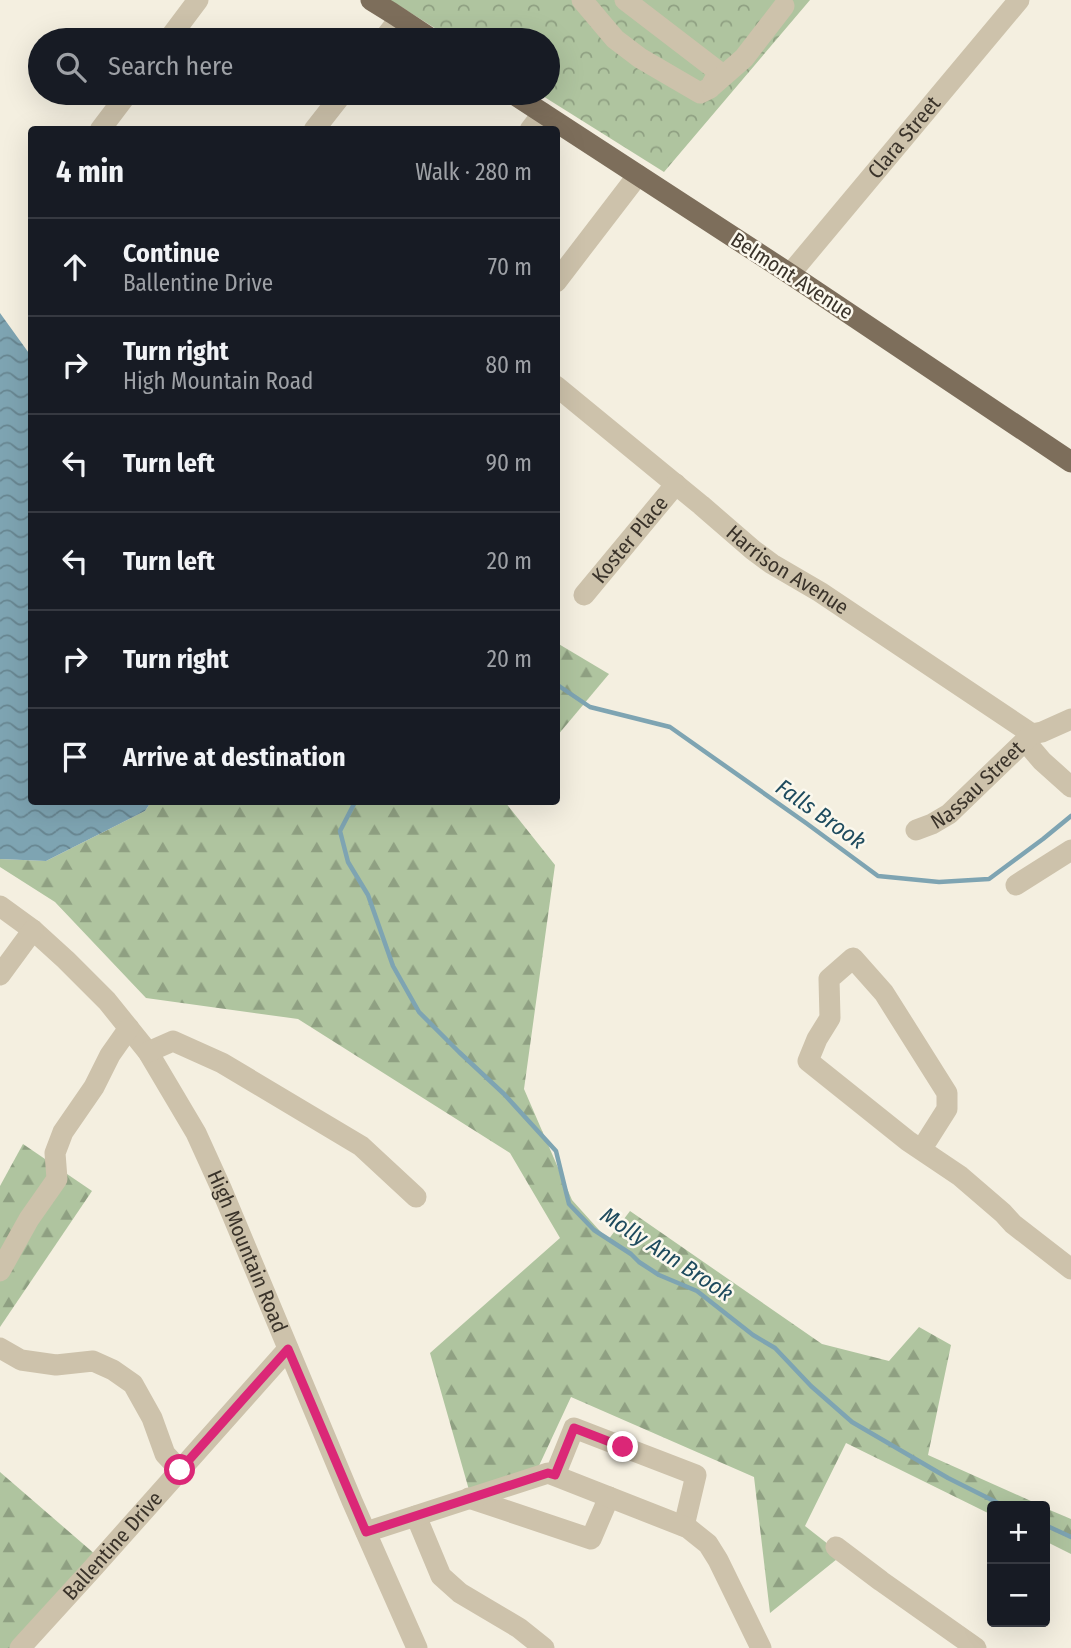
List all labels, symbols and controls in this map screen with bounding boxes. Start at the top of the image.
search box [28,28,560,105]
icon: search [52,48,90,86]
text: Search here [108,51,233,82]
street label: Clara Street [862,91,946,184]
text: 4 min [56,154,124,190]
text: Walk · 280 m [415,158,532,186]
street label: Belmont Avenue [726,227,858,325]
text: Continue [123,238,220,269]
icon: ahead [56,248,94,286]
text: 70 m [488,253,532,281]
text: Ballentine Drive [123,269,273,297]
text: Turn right [123,336,229,367]
icon: right [56,346,94,384]
text: 80 m [485,351,532,379]
text: High Mountain Road [123,367,313,395]
icon: left [56,444,94,482]
text: Turn left [123,448,215,479]
text: 90 m [486,449,532,477]
street label: Koster Place [586,491,674,588]
street label: Harrison Avenue [721,520,853,620]
icon: left [56,542,94,580]
text: Turn left [123,546,215,577]
text: 20 m [487,547,532,575]
icon: right [56,640,94,678]
text: Turn right [123,644,229,675]
text: 20 m [487,645,532,673]
street label: Nassau Street [926,736,1030,835]
icon: arrive [56,738,94,776]
text: Arrive at destination [123,742,346,773]
water label: Falls Brook [771,773,871,855]
street label: High Mountain Road [202,1166,293,1337]
water label: Molly Ann Brook [595,1201,739,1307]
route end [607,1431,638,1462]
route start [164,1454,195,1485]
street label: Ballentine Drive [57,1486,168,1605]
map controls [987,1501,1050,1627]
button: + [987,1501,1050,1564]
button: − [987,1564,1050,1627]

